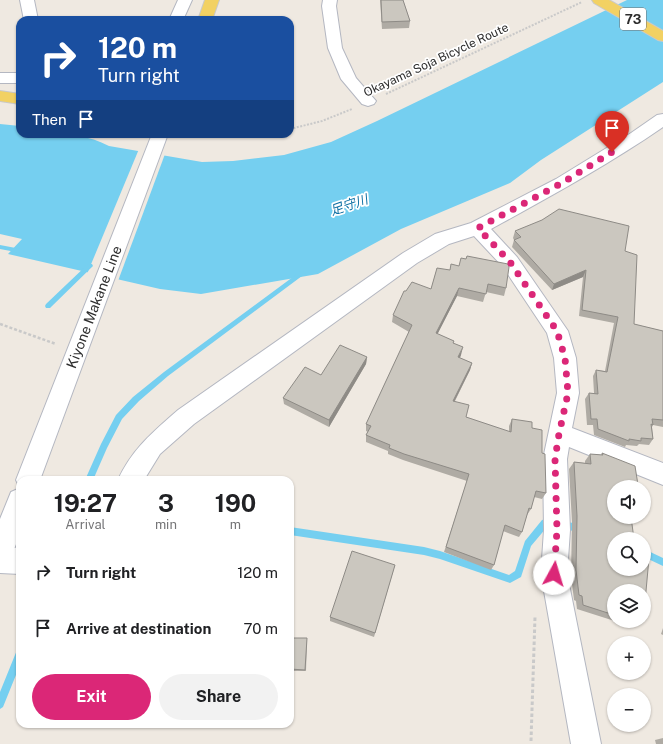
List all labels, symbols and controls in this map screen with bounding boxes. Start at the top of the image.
road number: 73 [620,8,646,30]
street label: Okayama Soja Bicycle Route [361,20,511,100]
text: 120 m [98,31,177,64]
icon: right [32,32,84,84]
text: Turn right [98,65,180,86]
icon: arrive [75,108,97,130]
text: Then [32,111,67,128]
pin [595,111,629,152]
icon: arrive [601,117,623,139]
water label: 足守川 [328,191,372,218]
street label: Kiyone Makane Line [63,243,125,371]
map controls [607,480,651,732]
button: sound [607,480,651,524]
text: 19:27 [54,489,117,517]
text: 3 [158,489,174,517]
text: 190 [215,489,256,517]
text: Arrival [65,517,106,532]
text: min [155,517,177,532]
text: m [230,517,241,532]
button: search [607,532,651,576]
position arrow [533,553,575,595]
icon: right [32,561,54,583]
text: Turn right [66,564,136,581]
text: 120 m [237,564,278,581]
button: layers [607,584,651,628]
icon: arrive [32,617,54,639]
text: Arrive at destination [66,620,211,637]
text: 70 m [243,620,278,637]
button: + [607,636,651,680]
button: Exit [32,674,151,720]
button: Share [159,674,278,720]
button: − [607,688,651,732]

